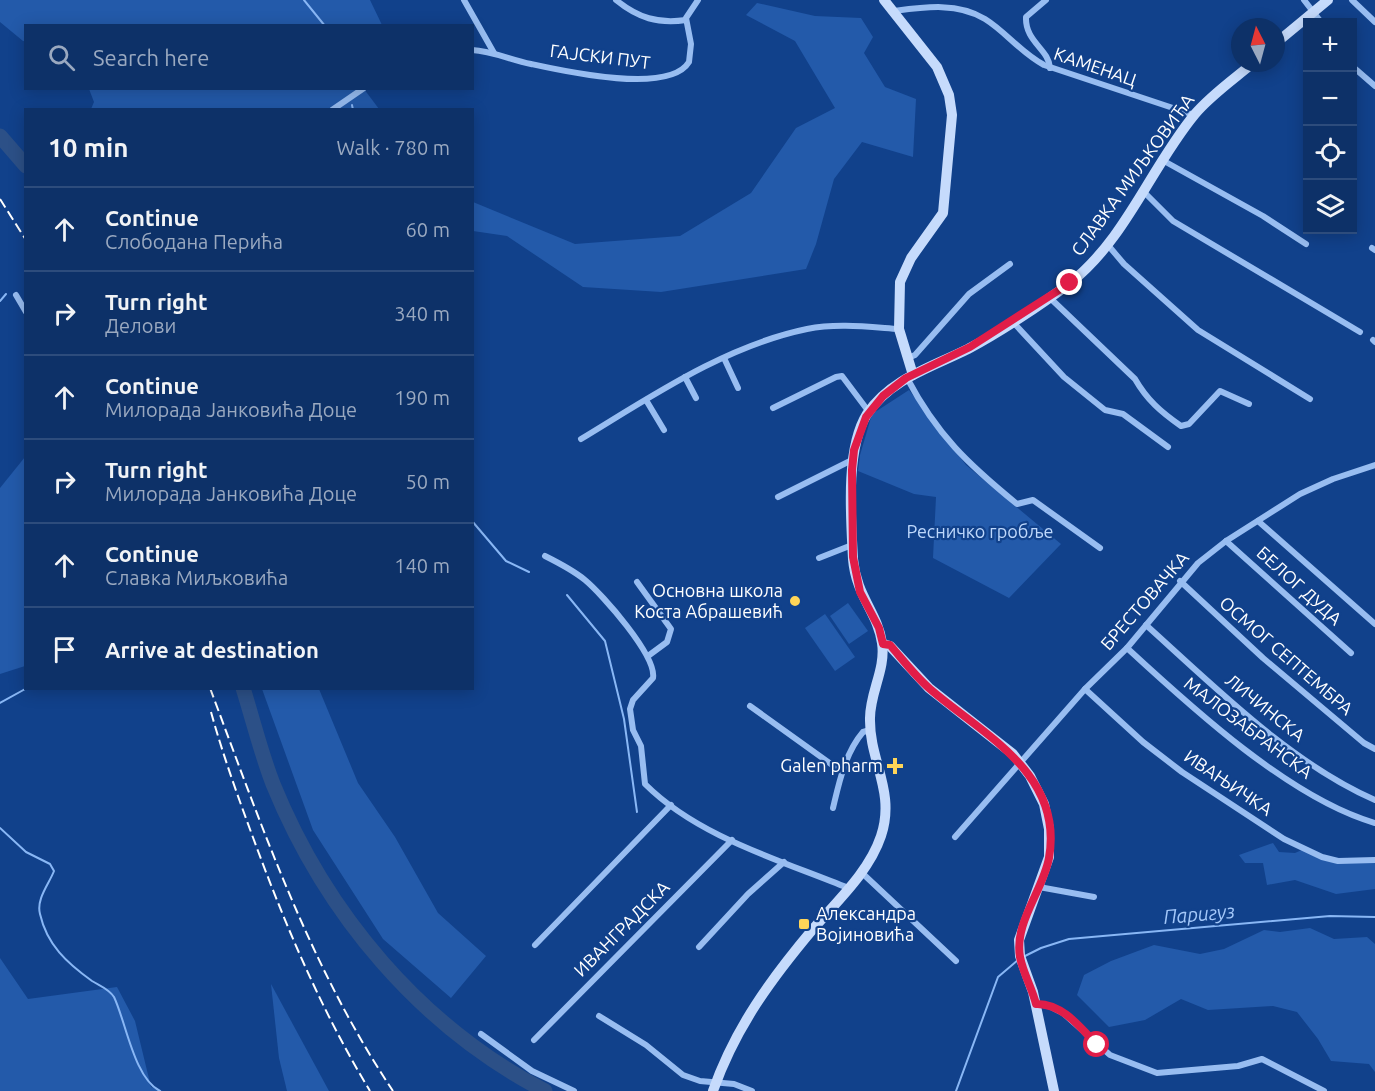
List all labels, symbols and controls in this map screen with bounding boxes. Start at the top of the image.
north arrow [1231,18,1285,72]
map controls [1303,18,1357,234]
button: + [1303,18,1357,72]
search box [24,24,474,90]
street label: ГАЈСКИ ПУТ [549,40,651,72]
icon: search [45,41,78,74]
street label: КАМЕНАЦ [1051,43,1139,90]
text: Search here [93,45,209,70]
button: − [1303,72,1357,126]
street label: СЛАВКА МИЉКОВИЋА [1067,89,1198,259]
button: locate [1303,126,1357,180]
text: 10 min [48,133,128,162]
text: Walk · 780 m [337,136,450,159]
button: layers [1303,180,1357,234]
text: Continue [105,205,199,230]
icon: ahead [48,213,81,246]
text: 60 m [406,218,450,241]
text: Слободана Перића [105,230,283,253]
route end [1056,269,1082,295]
text: Turn right [105,289,207,314]
icon: right [48,297,81,330]
text: 340 m [394,302,450,325]
text: Делови [105,314,176,337]
text: Continue [105,373,199,398]
icon: ahead [48,381,81,414]
text: 190 m [394,386,450,409]
text: Милорада Јанковића Доце [105,398,357,421]
text: Turn right [105,457,207,482]
icon: right [48,465,81,498]
text: 50 m [406,470,450,493]
text: Милорада Јанковића Доце [105,482,357,505]
park label: Ресничко гробље [906,521,1054,541]
text: Continue [105,541,199,566]
street label: БЕЛОГ ДУДА [1253,542,1346,629]
street label: БРЕСТОВАЧКА [1096,547,1192,654]
icon: ahead [48,549,81,582]
text: 140 m [394,554,450,577]
text: Славка Миљковића [105,566,288,589]
place label: Основна школа Коста Абрашевић [634,580,783,621]
street label: ОСМОГ СЕПТЕМБРА [1216,592,1358,719]
marker: Основна школа Коста Абрашевић [788,594,802,608]
icon: arrive [48,633,81,666]
text: Arrive at destination [105,637,319,662]
street label: ЛИЧИНСКА [1222,669,1309,745]
street label: МАЛОЗАБРАНСКА [1181,673,1317,782]
street label: ИВАЊИЧКА [1181,745,1277,819]
place label: Galen pharm [780,755,883,775]
marker: Galen pharm [888,759,902,773]
street label: ИВАНГРАДСКА [570,876,673,980]
water label: Паригуз [1162,899,1236,928]
place label: Александра Војиновића [816,903,916,944]
marker: Александра Војиновића [797,917,811,931]
route start [1083,1031,1109,1057]

